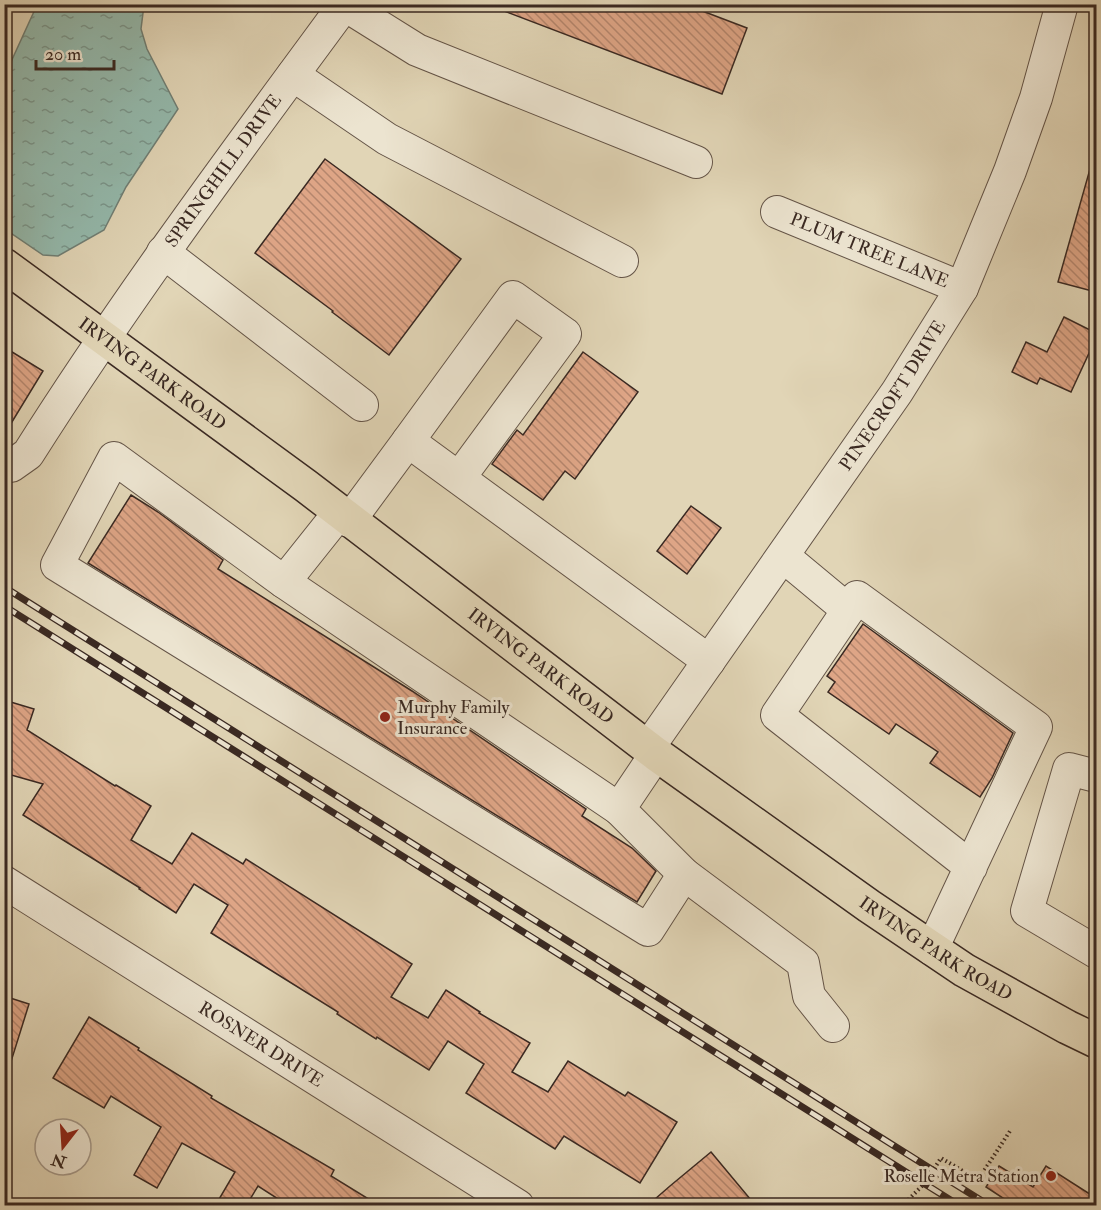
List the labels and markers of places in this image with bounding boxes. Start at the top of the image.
place label: Murphy Family Insurance [397,696,511,740]
marker: Murphy Family Insurance [378,710,392,724]
place label: Roselle Metra Station [883,1165,1039,1188]
marker: Roselle Metra Station [1044,1169,1058,1183]

